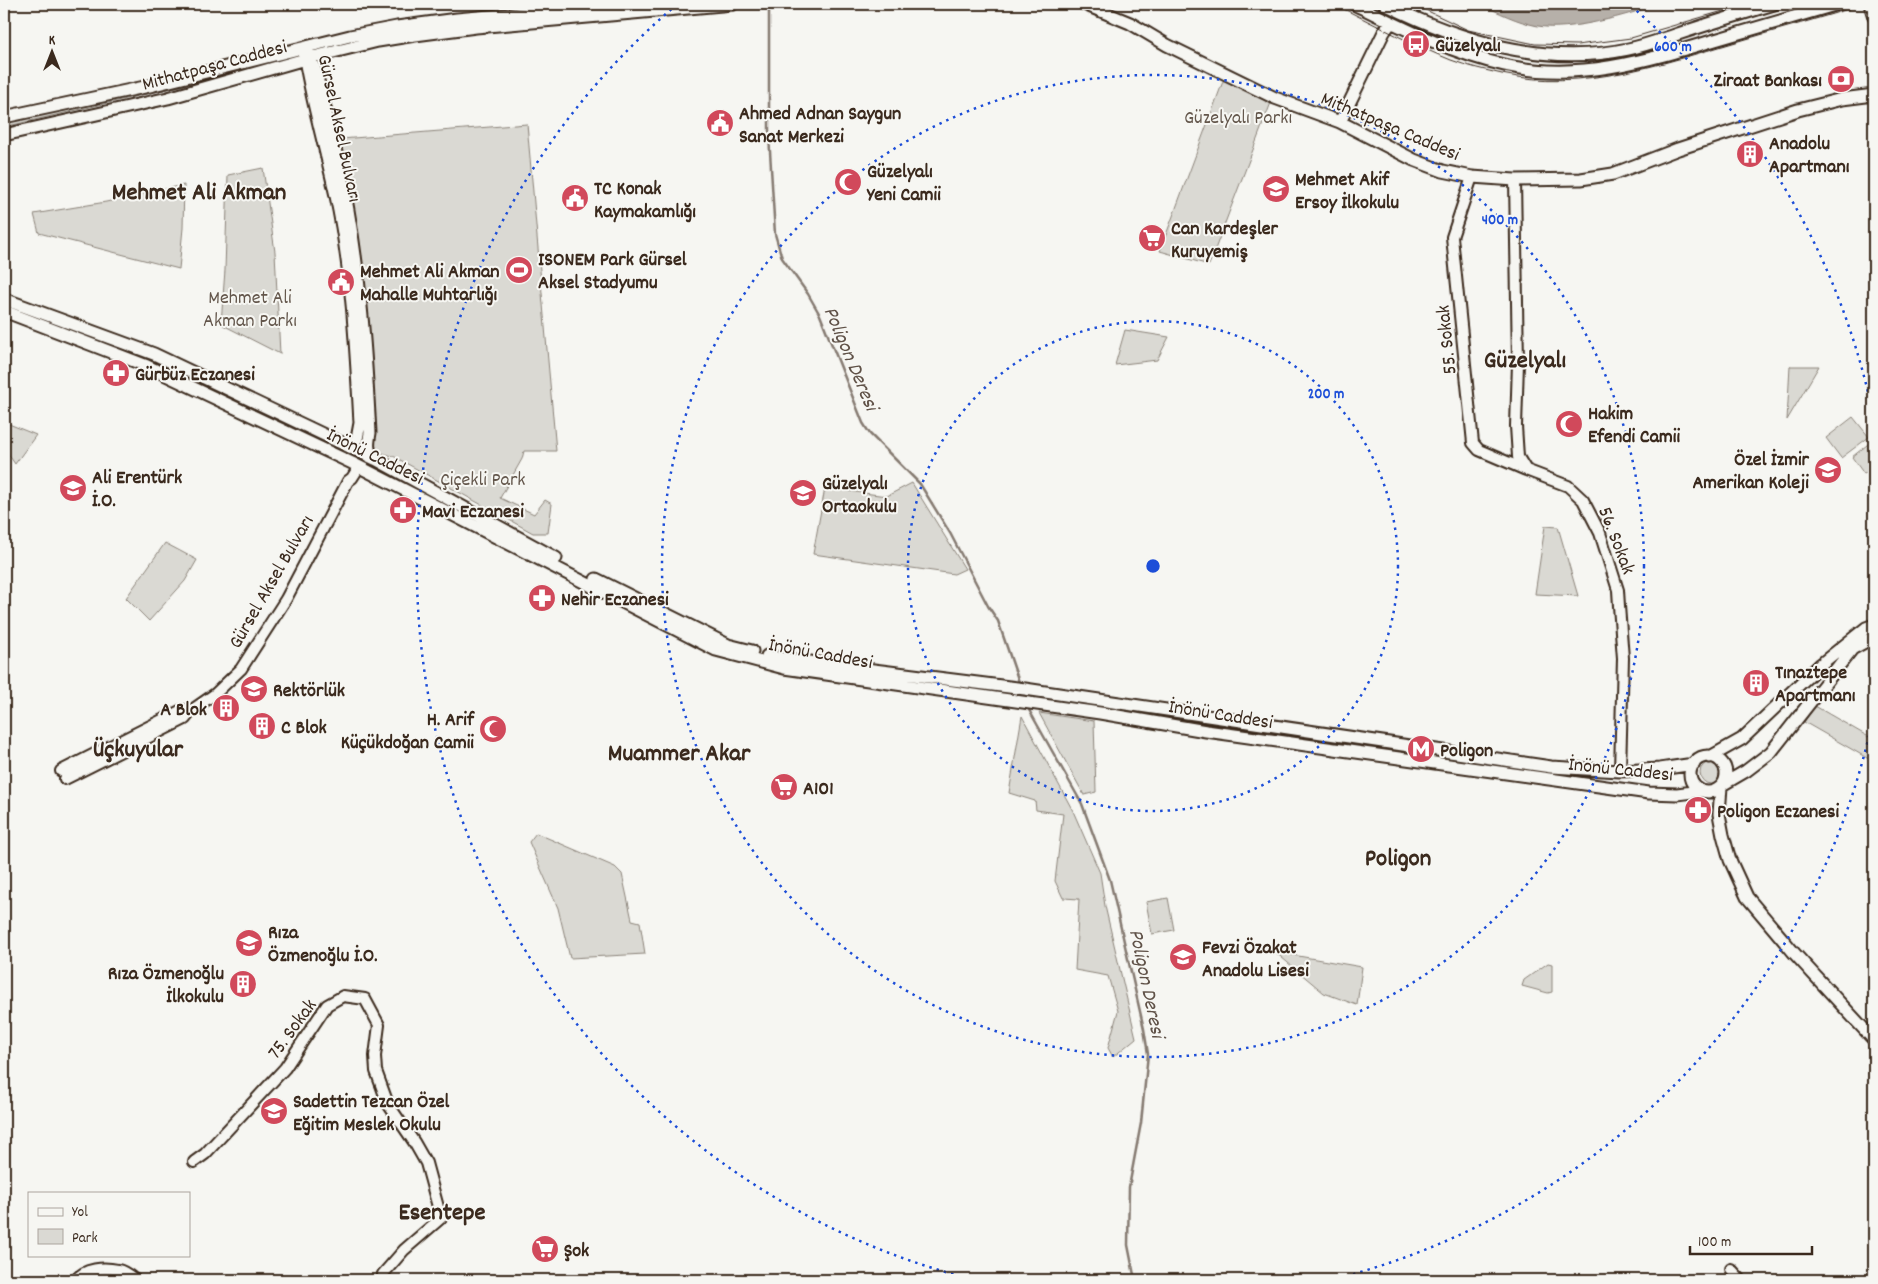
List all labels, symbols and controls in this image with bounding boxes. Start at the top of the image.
north arrow [28,28,78,78]
bus stop icon: Güzelyalı [1401,29,1431,59]
text: K [49,31,56,51]
place label: Güzelyalı [1435,33,1501,61]
street label: Mithatpaşa Caddesi [139,34,291,100]
text: 600 m [1654,37,1692,59]
street label: Gürsel Aksel Bulvarı [309,52,367,205]
bank icon: Ziraat Bankası [1826,64,1856,94]
place label: Ziraat Bankası [1714,68,1822,96]
street label: Mithatpaşa Caddesi [1316,86,1464,170]
place label: Ahmed Adnan Saygun Sanat Merkezi [739,101,901,152]
park label: Güzelyalı Parkı [1184,105,1292,133]
public building icon: Ahmed Adnan Saygun Sanat Merkezi [705,108,735,138]
place label: Anadolu Apartmanı [1769,131,1850,182]
building icon: Anadolu Apartmanı [1735,139,1765,169]
place label: Güzelyalı Yeni Camii [866,159,941,210]
mosque icon: Güzelyalı Yeni Camii [833,167,863,197]
place label: Mehmet Akif Ersoy İlkokulu [1295,167,1399,218]
school or university icon: Mehmet Akif Ersoy İlkokulu [1261,174,1291,204]
district label: Mehmet Ali Akman [112,176,286,212]
place label: TC Konak Kaymakamlığı [594,176,696,227]
public building icon: TC Konak Kaymakamlığı [560,183,590,213]
text: 400 m [1482,210,1518,232]
place label: Can Kardeşler Kuruyemiş [1171,216,1278,267]
supermarket icon: Can Kardeşler Kuruyemiş [1137,223,1167,253]
place label: ISONEM Park Gürsel Aksel Stadyumu [538,247,687,298]
sports icon: ISONEM Park Gürsel Aksel Stadyumu [504,255,534,285]
place label: Mehmet Ali Akman Mahalle Muhtarlığı [360,259,500,310]
public building icon: Mehmet Ali Akman Mahalle Muhtarlığı [326,267,356,297]
park label: Mehmet Ali Akman Parkı [203,285,297,336]
water label: Poligon Deresi [814,302,886,419]
street label: 55. Sokak [1430,303,1466,376]
district label: Güzelyalı [1484,344,1566,380]
pharmacy icon: Gürbüz Eczanesi [101,358,131,388]
place label: Gürbüz Eczanesi [135,362,255,390]
text: 200 m [1308,384,1344,406]
place label: Hakim Efendi Camii [1588,401,1680,452]
mosque icon: Hakim Efendi Camii [1554,409,1584,439]
street label: İnönü Caddesi [321,422,428,493]
place label: Özel İzmir Amerikan Koleji [1692,447,1810,498]
school or university icon: Özel İzmir Amerikan Koleji [1813,455,1843,485]
place label: Ali Erentürk İ.O. [92,465,182,516]
park label: Çiçekli Park [440,467,526,495]
place label: Güzelyalı Ortaokulu [822,471,897,522]
school or university icon: Ali Erentürk İ.O. [58,473,88,503]
school or university icon: Güzelyalı Ortaokulu [788,478,818,508]
pharmacy icon: Mavi Eczanesi [388,495,418,525]
place label: Mavi Eczanesi [422,499,524,527]
street label: 56. Sokak [1590,503,1641,579]
street label: Gürsel Aksel Bulvarı [223,511,322,654]
centre of rings [1144,557,1162,575]
pharmacy icon: Nehir Eczanesi [527,583,557,613]
place label: Nehir Eczanesi [561,587,669,615]
street label: İnönü Caddesi [766,632,875,678]
place label: Tınaztepe Apartmanı [1775,660,1856,711]
building icon: Tınaztepe Apartmanı [1741,668,1771,698]
school or university icon: Rektörlük [239,674,269,704]
place label: Rektörlük [273,678,345,706]
building icon: A Blok [211,693,241,723]
street label: İnönü Caddesi [1166,694,1275,738]
place label: A Blok [160,697,207,725]
place label: H. Arif Küçükdoğan Camii [341,707,475,758]
building icon: C Blok [247,711,277,741]
mosque icon: H. Arif Küçükdoğan Camii [478,714,508,744]
place label: C Blok [281,715,327,743]
district label: Üçkuyular [93,733,184,769]
metro station icon: Poligon [1406,734,1436,764]
district label: Muammer Akar [608,737,751,773]
place label: Poligon [1440,738,1493,766]
street label: İnönü Caddesi [1567,752,1675,790]
supermarket icon: A101 [769,772,799,802]
place label: A101 [803,776,834,804]
pharmacy icon: Poligon Eczanesi [1683,795,1713,825]
place label: Poligon Eczanesi [1717,799,1839,827]
district label: Poligon [1365,842,1431,878]
place label: Rıza Özmenoğlu İ.O. [268,920,378,971]
water label: Poligon Deresi [1119,926,1172,1044]
school or university icon: Rıza Özmenoğlu İ.O. [234,928,264,958]
place label: Fevzi Özakat Anadolu Lisesi [1202,935,1309,986]
school or university icon: Fevzi Özakat Anadolu Lisesi [1168,942,1198,972]
place label: Rıza Özmenoğlu İlkokulu [108,961,224,1012]
building icon: Rıza Özmenoğlu İlkokulu [228,969,258,999]
street label: 75. Sokak [262,994,325,1066]
place label: Sadettin Tezcan Özel Eğitim Meslek Okulu [293,1089,450,1140]
school or university icon: Sadettin Tezcan Özel Eğitim Meslek Okulu [259,1096,289,1126]
legend [28,1192,190,1256]
district label: Esentepe [398,1196,486,1232]
text: Yol [72,1202,88,1224]
scale bar [1690,1224,1813,1256]
text: Park [72,1228,98,1250]
text: 100 m [1698,1232,1731,1254]
supermarket icon: Şok [530,1234,560,1264]
place label: Şok [564,1238,589,1266]

